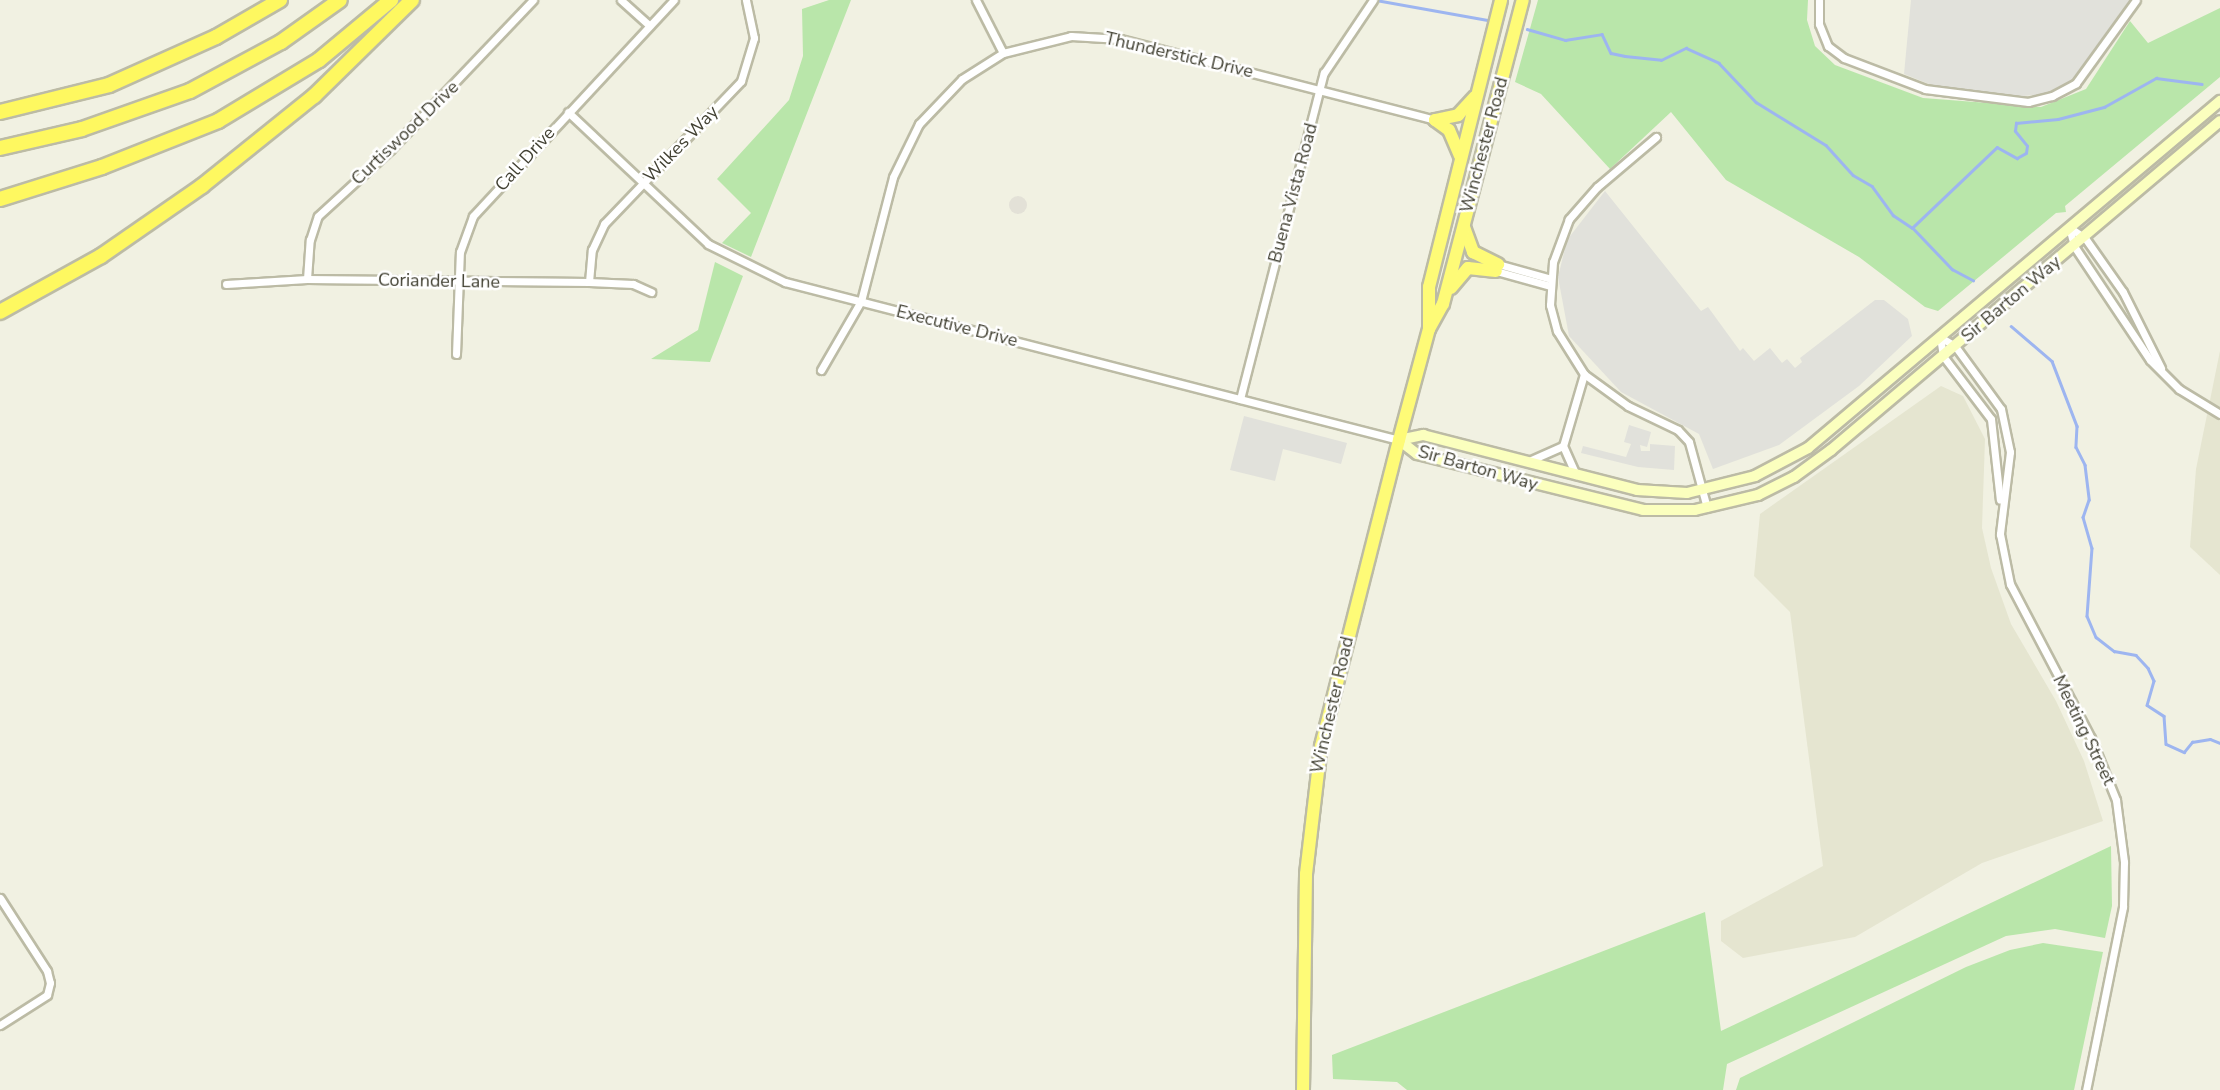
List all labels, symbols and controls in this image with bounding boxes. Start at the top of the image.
street label: Thunderstick Drive [1103,27,1255,83]
street label: Winchester Road [1455,75,1513,215]
street label: Curtiswood Drive [347,76,463,190]
street label: Wilkes Way [639,101,723,187]
street label: Buena Vista Road [1264,121,1322,265]
street label: Call Drive [490,122,560,196]
street label: Sir Barton Way [1957,251,2065,347]
street label: Coriander Lane [378,269,500,293]
street label: Executive Drive [894,300,1020,352]
street label: Sir Barton Way [1416,441,1540,495]
street label: Winchester Road [1306,635,1358,775]
street label: Meeting Street [2048,672,2120,788]

